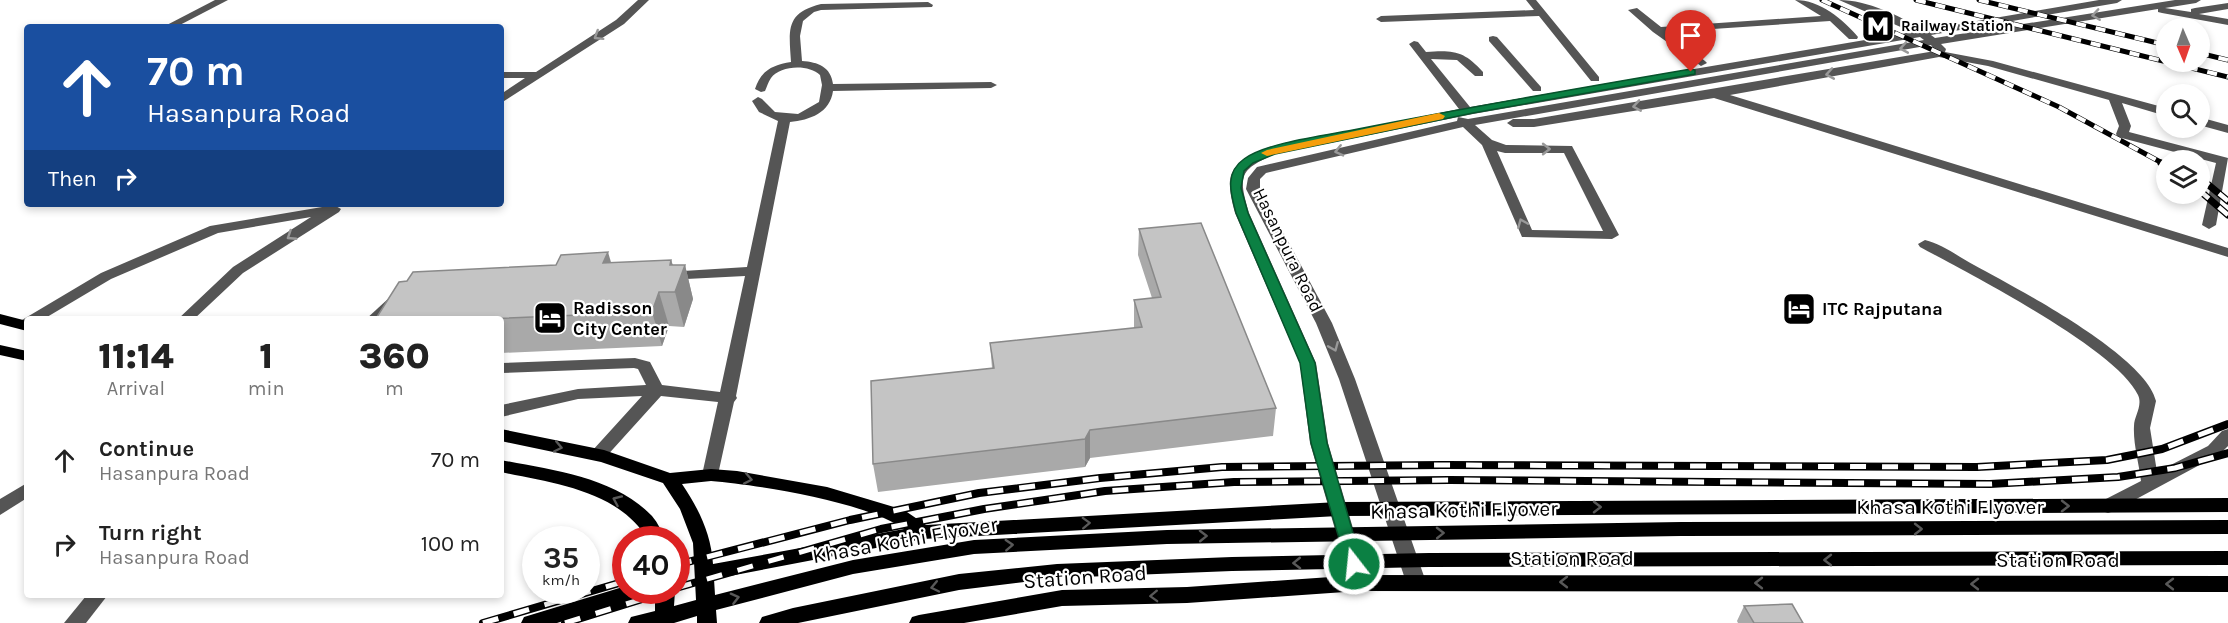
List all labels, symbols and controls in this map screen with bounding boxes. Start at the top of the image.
metro station icon: Railway Station [1860,8,1896,44]
one-way arrow [2092,8,2101,20]
pin [1665,10,1716,72]
place label: Railway Station [1901,17,2013,35]
north arrow [2156,18,2210,72]
map controls [2156,18,2210,204]
icon: arrive [1674,19,1707,52]
one-way arrow [594,29,605,40]
one-way arrow [1899,41,1909,54]
text: 70 m [147,46,245,96]
icon: ahead [48,48,126,126]
one-way arrow [1825,67,1835,80]
button: search [2156,84,2210,138]
text: Hasanpura Road [147,97,351,129]
one-way arrow [1632,100,1641,112]
one-way arrow [1541,143,1550,155]
one-way arrow [1334,144,1344,157]
button: layers [2156,150,2210,204]
icon: right [109,162,142,195]
text: Then [48,166,97,192]
street label: Hasanpura Road [1248,184,1328,316]
one-way arrow [1517,219,1529,230]
one-way arrow [287,228,298,239]
hotel icon: ITC Rajputana [1781,291,1817,327]
place label: Radisson City Center [573,297,667,340]
place label: ITC Rajputana [1822,298,1943,320]
hotel icon: Radisson City Center [532,300,568,336]
text: 11:14 [98,335,174,377]
text: 1 [259,335,273,377]
text: 360 [359,335,430,377]
one-way arrow [1327,341,1339,352]
text: Arrival [107,377,165,400]
text: min [248,377,285,400]
text: m [385,377,404,400]
text: Continue [99,436,194,462]
one-way arrow [553,440,563,453]
icon: ahead [48,444,81,477]
text: 70 m [431,447,480,473]
text: Hasanpura Road [99,462,250,485]
one-way arrow [743,472,753,485]
street label: Khasa Kothi Flyover [1856,495,2044,519]
one-way arrow [613,496,624,508]
street label: Khasa Kothi Flyover [1370,496,1558,524]
one-way arrow [2061,500,2070,512]
one-way arrow [1593,501,1602,513]
street label: Khasa Kothi Flyover [810,512,1000,568]
one-way arrow [1081,516,1090,529]
text: Turn right [99,520,202,546]
one-way arrow [1914,523,1923,535]
speed limit sign: 40 [612,526,690,604]
one-way arrow [1436,527,1445,539]
icon: right [48,528,81,561]
one-way arrow [1199,530,1208,542]
text: 100 m [421,531,480,557]
position arrow [1322,532,1386,596]
one-way arrow [1004,539,1013,552]
text: 35 [543,540,579,576]
text: Hasanpura Road [99,546,250,569]
street label: Station Road [1510,546,1634,570]
street label: Station Road [1996,548,2120,572]
one-way arrow [1824,554,1833,566]
one-way arrow [1293,557,1302,569]
street label: Station Road [1022,561,1148,593]
text: km/h [542,571,580,589]
one-way arrow [1559,576,1568,588]
one-way arrow [1754,577,1763,589]
one-way arrow [1970,578,1979,590]
one-way arrow [2165,578,2174,590]
one-way arrow [931,580,941,593]
one-way arrow [1149,589,1158,602]
one-way arrow [730,592,740,605]

